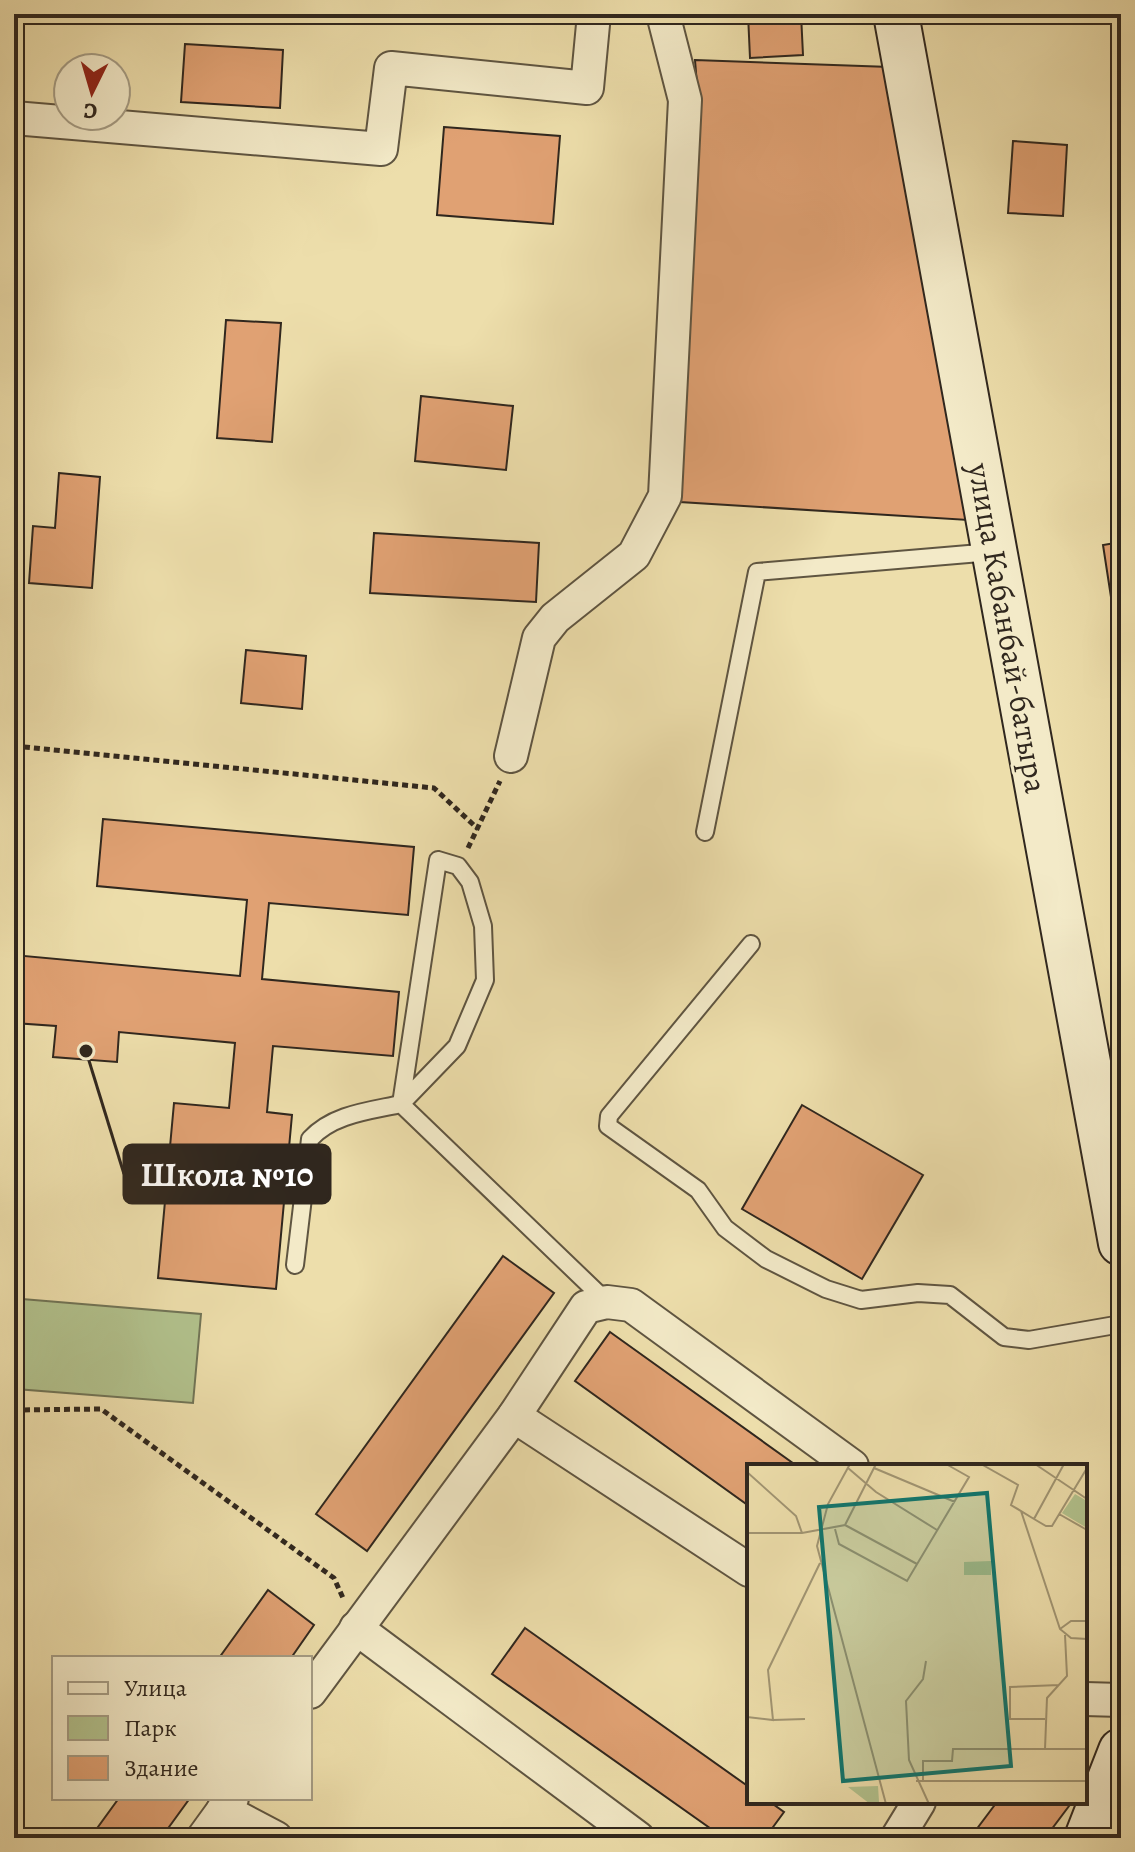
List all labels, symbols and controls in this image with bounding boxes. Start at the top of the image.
north arrow [52,52,132,132]
text: С [82,95,98,126]
street label: улица Кабанбай-батыра [957,459,1059,797]
callout: Школа №10 [124,1145,330,1203]
text: Школа №10 [140,1151,314,1198]
inset map [747,1464,1087,1804]
legend [52,1656,312,1800]
text: Улица [124,1672,187,1704]
text: Парк [124,1712,177,1744]
text: Здание [124,1752,199,1784]

